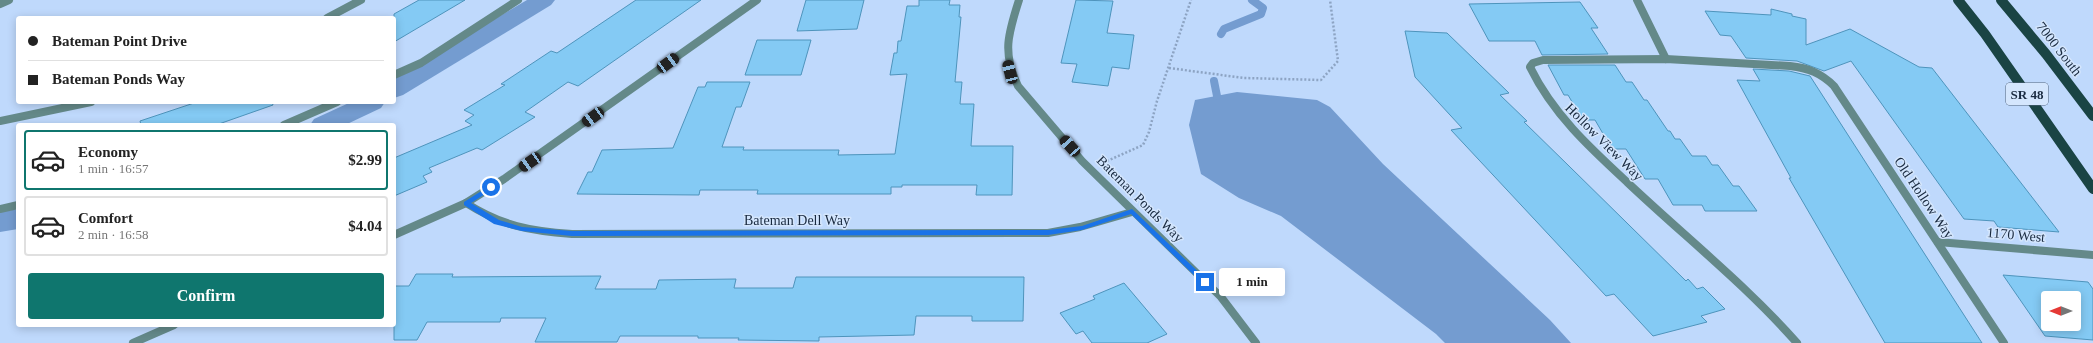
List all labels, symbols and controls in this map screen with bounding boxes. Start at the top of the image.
street label: 7000 South [2033,19,2085,79]
text: Bateman Point Drive [52,33,187,49]
car [655,51,681,75]
car [1001,59,1019,85]
text: Bateman Ponds Way [52,71,185,87]
road number: SR 48 [2006,83,2048,105]
street label: Hollow View Way [1562,100,1646,184]
car [580,105,606,129]
car [1058,133,1082,159]
icon: car [30,142,66,178]
text: Economy [78,144,138,160]
car [517,150,543,174]
text: $2.99 [348,152,382,168]
street label: Bateman Ponds Way [1094,153,1186,245]
street label: Old Hollow Way [1891,154,1957,242]
text: 1 min · 16:57 [78,161,148,176]
route start [482,178,500,196]
icon: car [30,208,66,244]
text: Comfort [78,210,133,226]
street label: Bateman Dell Way [744,213,850,228]
text: $4.04 [348,218,382,234]
street label: 1170 West [1986,225,2046,245]
text: 2 min · 16:58 [78,227,148,242]
callout: 1 min [1219,268,1285,296]
button: Confirm [28,273,384,319]
route end [1196,273,1214,291]
text: 1 min [1236,274,1268,289]
north arrow [2041,291,2081,331]
map controls [2041,291,2081,331]

